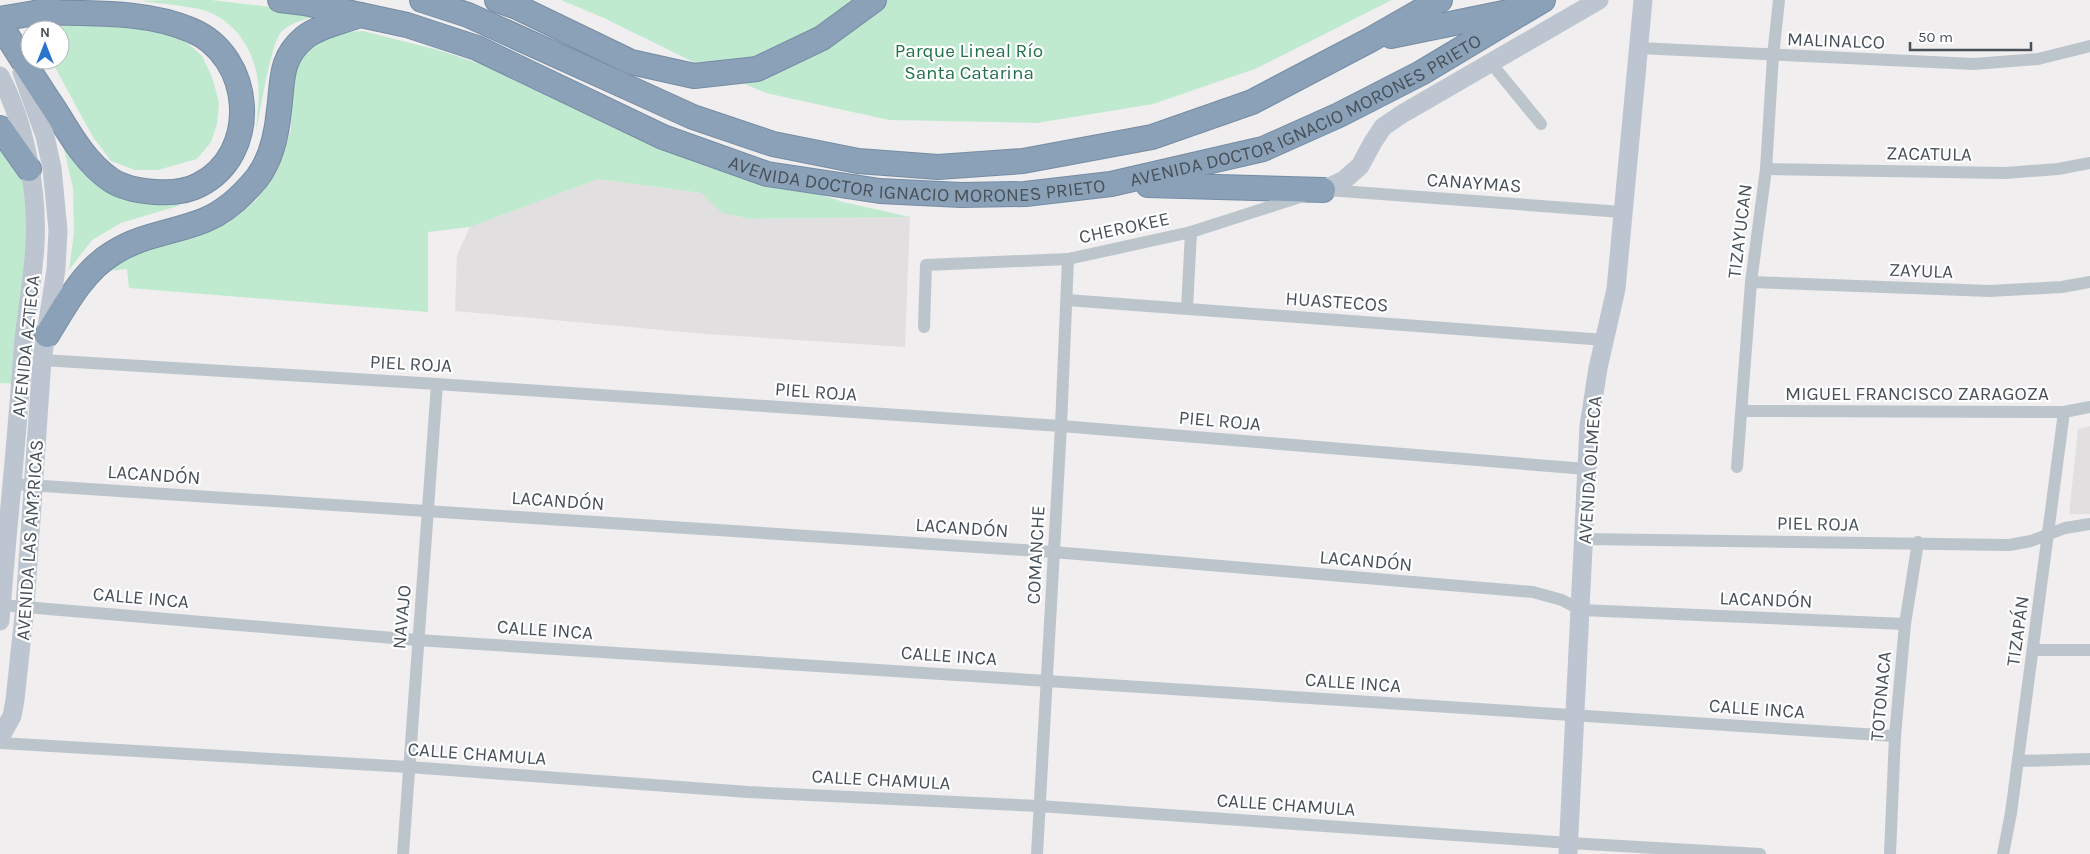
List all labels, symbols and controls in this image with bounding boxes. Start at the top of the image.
north arrow [20,20,70,70]
scale bar [1910,20,2031,52]
text: N [40,24,50,41]
street label: MALINALCO [1787,28,1885,54]
text: 50 m [1918,28,1953,46]
street label: AVENIDA DOCTOR IGNACIO MORONES PRIETO [1128,30,1485,191]
park label: Parque Lineal Río Santa Catarina [895,40,1043,84]
street label: ZACATULA [1886,142,1972,166]
street label: AVENIDA DOCTOR IGNACIO MORONES PRIETO [726,151,1107,207]
street label: CANAYMAS [1426,169,1522,197]
street label: TIZAYUCAN [1723,183,1757,280]
street label: CHEROKEE [1077,208,1171,248]
street label: ZAYULA [1888,259,1954,283]
street label: AVENIDA AZTECA [8,274,44,418]
street label: HUASTECOS [1285,287,1389,317]
street label: PIEL ROJA [369,351,453,377]
street label: PIEL ROJA [774,378,858,406]
street label: MIGUEL FRANCISCO ZARAGOZA [1785,383,2049,405]
street label: AVENIDA OLMECA [1574,395,1606,545]
street label: PIEL ROJA [1178,406,1262,436]
street label: AVENIDA LAS AM?RICAS [12,439,48,641]
street label: LACANDÓN [107,460,201,489]
street label: LACANDÓN [511,486,605,515]
street label: COMANCHE [1022,505,1050,605]
street label: PIEL ROJA [1777,512,1859,536]
street label: LACANDÓN [915,513,1009,542]
street label: LACANDÓN [1319,545,1413,576]
street label: CALLE INCA [92,583,190,613]
street label: NAVAJO [388,584,416,650]
street label: LACANDÓN [1719,586,1813,613]
street label: TIZAPÁN [2001,594,2034,668]
street label: CALLE INCA [496,616,594,644]
street label: CALLE INCA [900,642,998,670]
street label: TOTONACA [1866,650,1896,742]
street label: CALLE INCA [1304,669,1402,697]
street label: CALLE INCA [1708,695,1806,723]
street label: CALLE CHAMULA [407,738,547,770]
street label: CALLE CHAMULA [811,765,951,795]
street label: CALLE CHAMULA [1216,789,1356,821]

